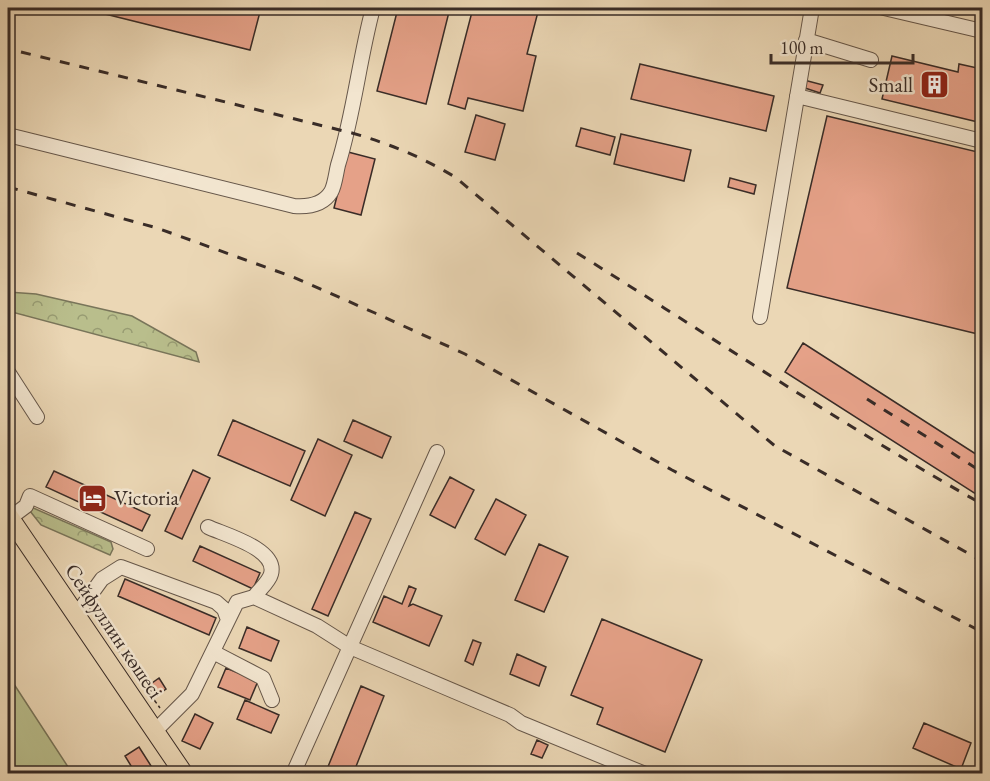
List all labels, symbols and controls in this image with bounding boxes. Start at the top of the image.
scale bar [771,27,914,65]
text: 100 m [780,36,824,59]
building icon: Small [918,69,950,101]
place label: Small [868,71,913,98]
hotel icon: Victoria [77,482,109,514]
place label: Victoria [114,484,180,511]
street label: Сейфуллин көшесі [59,558,170,703]

